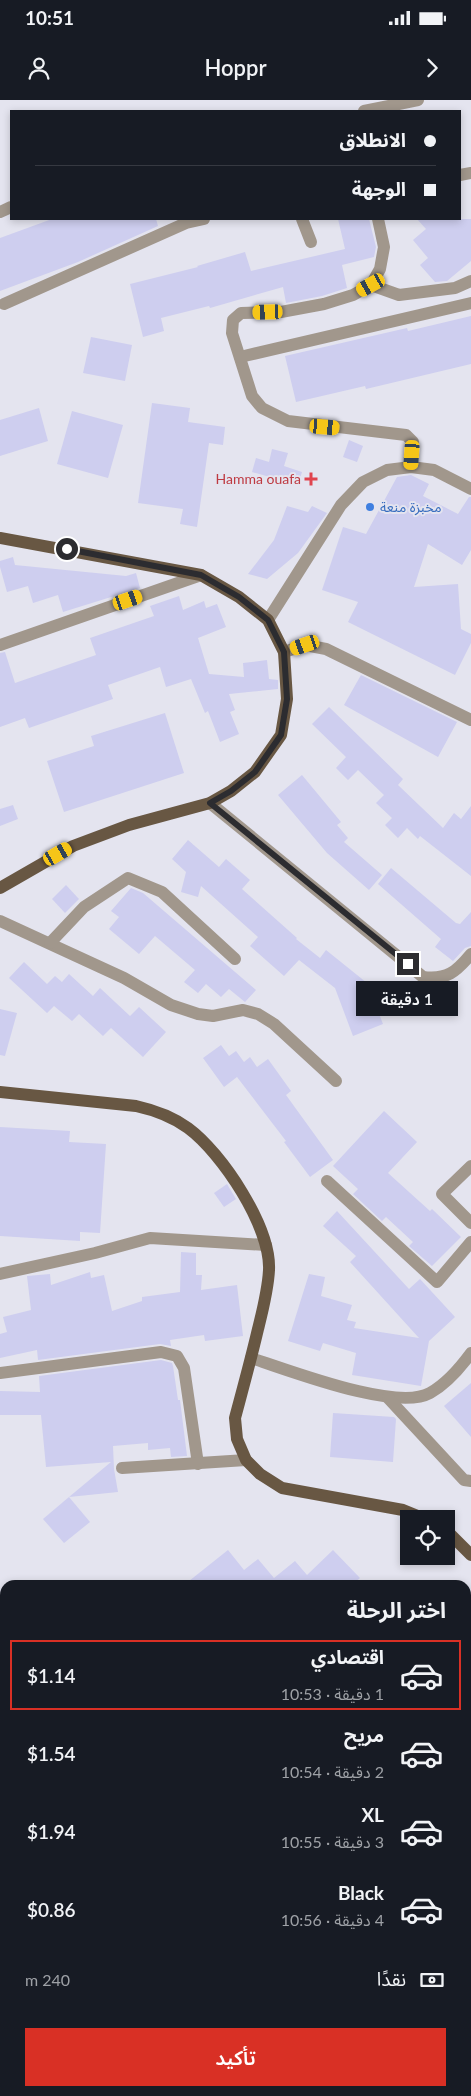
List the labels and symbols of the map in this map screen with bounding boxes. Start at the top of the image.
car [354,271,387,299]
car [252,304,283,320]
car [309,418,340,436]
car [403,440,420,470]
place label: Hamma ouafa [216,470,301,487]
marker: Hamma ouafa [305,473,317,485]
place label: مخبزة منعة [380,498,442,516]
marker: مخبزة منعة [364,501,376,513]
route start [56,538,78,560]
car [111,588,144,612]
car [288,633,321,657]
car [41,840,74,868]
route end [397,953,419,975]
callout: 1 دقيقة [357,982,459,1016]

